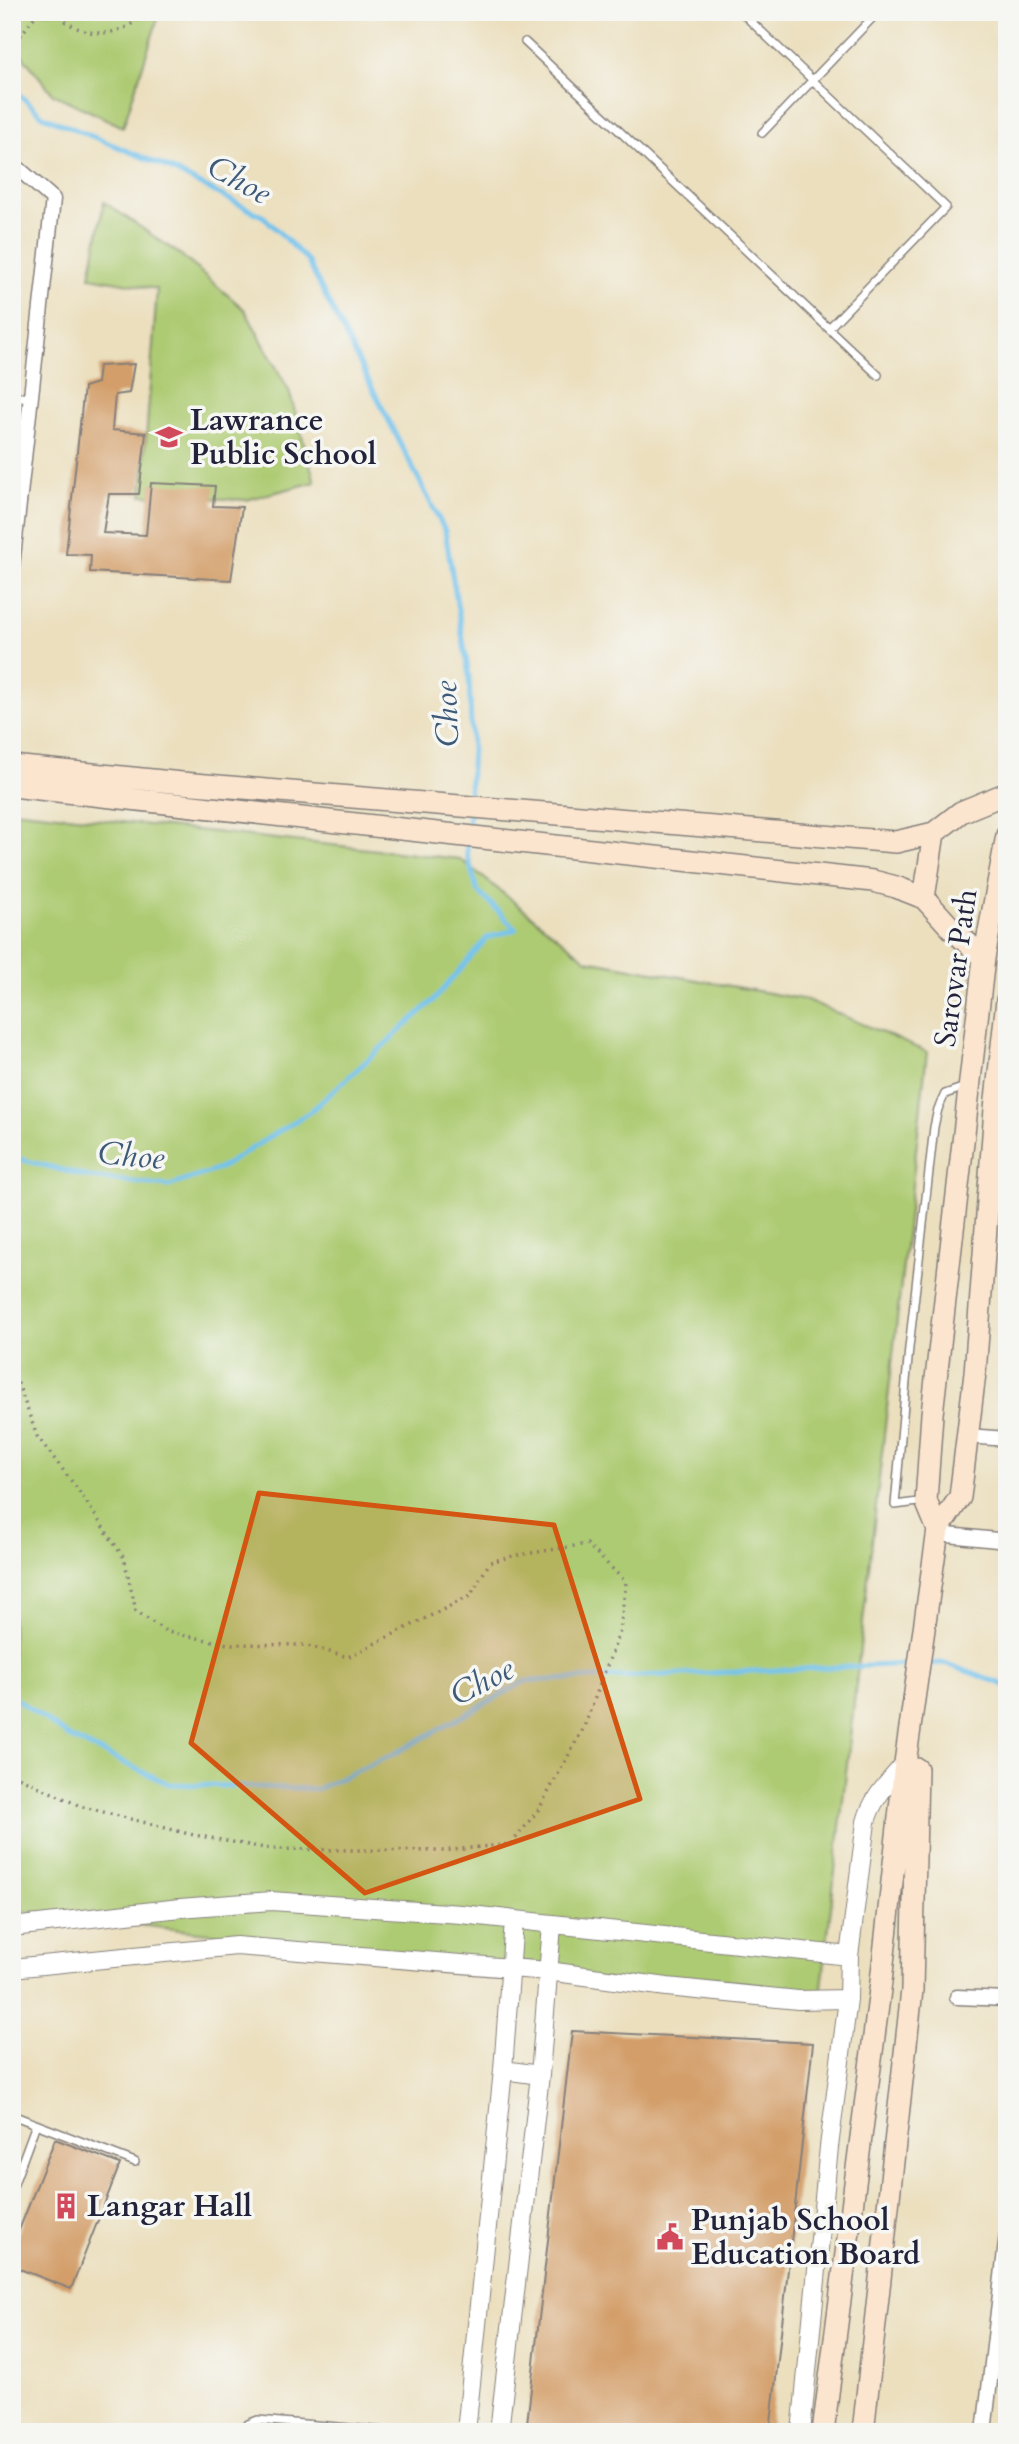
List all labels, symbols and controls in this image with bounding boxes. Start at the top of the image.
water label: Choe [199,145,279,216]
place label: Lawrance Public School [190,400,377,475]
school or university icon: Lawrance Public School [154,422,184,452]
water label: Choe [424,679,470,748]
street label: Sarovar Path [925,886,987,1050]
water label: Choe [96,1131,167,1181]
water label: Choe [442,1647,522,1717]
place label: Langar Hall [87,2186,252,2227]
building icon: Langar Hall [51,2191,81,2221]
place label: Punjab School Education Board [691,2200,920,2275]
public building icon: Punjab School Education Board [655,2222,685,2252]

